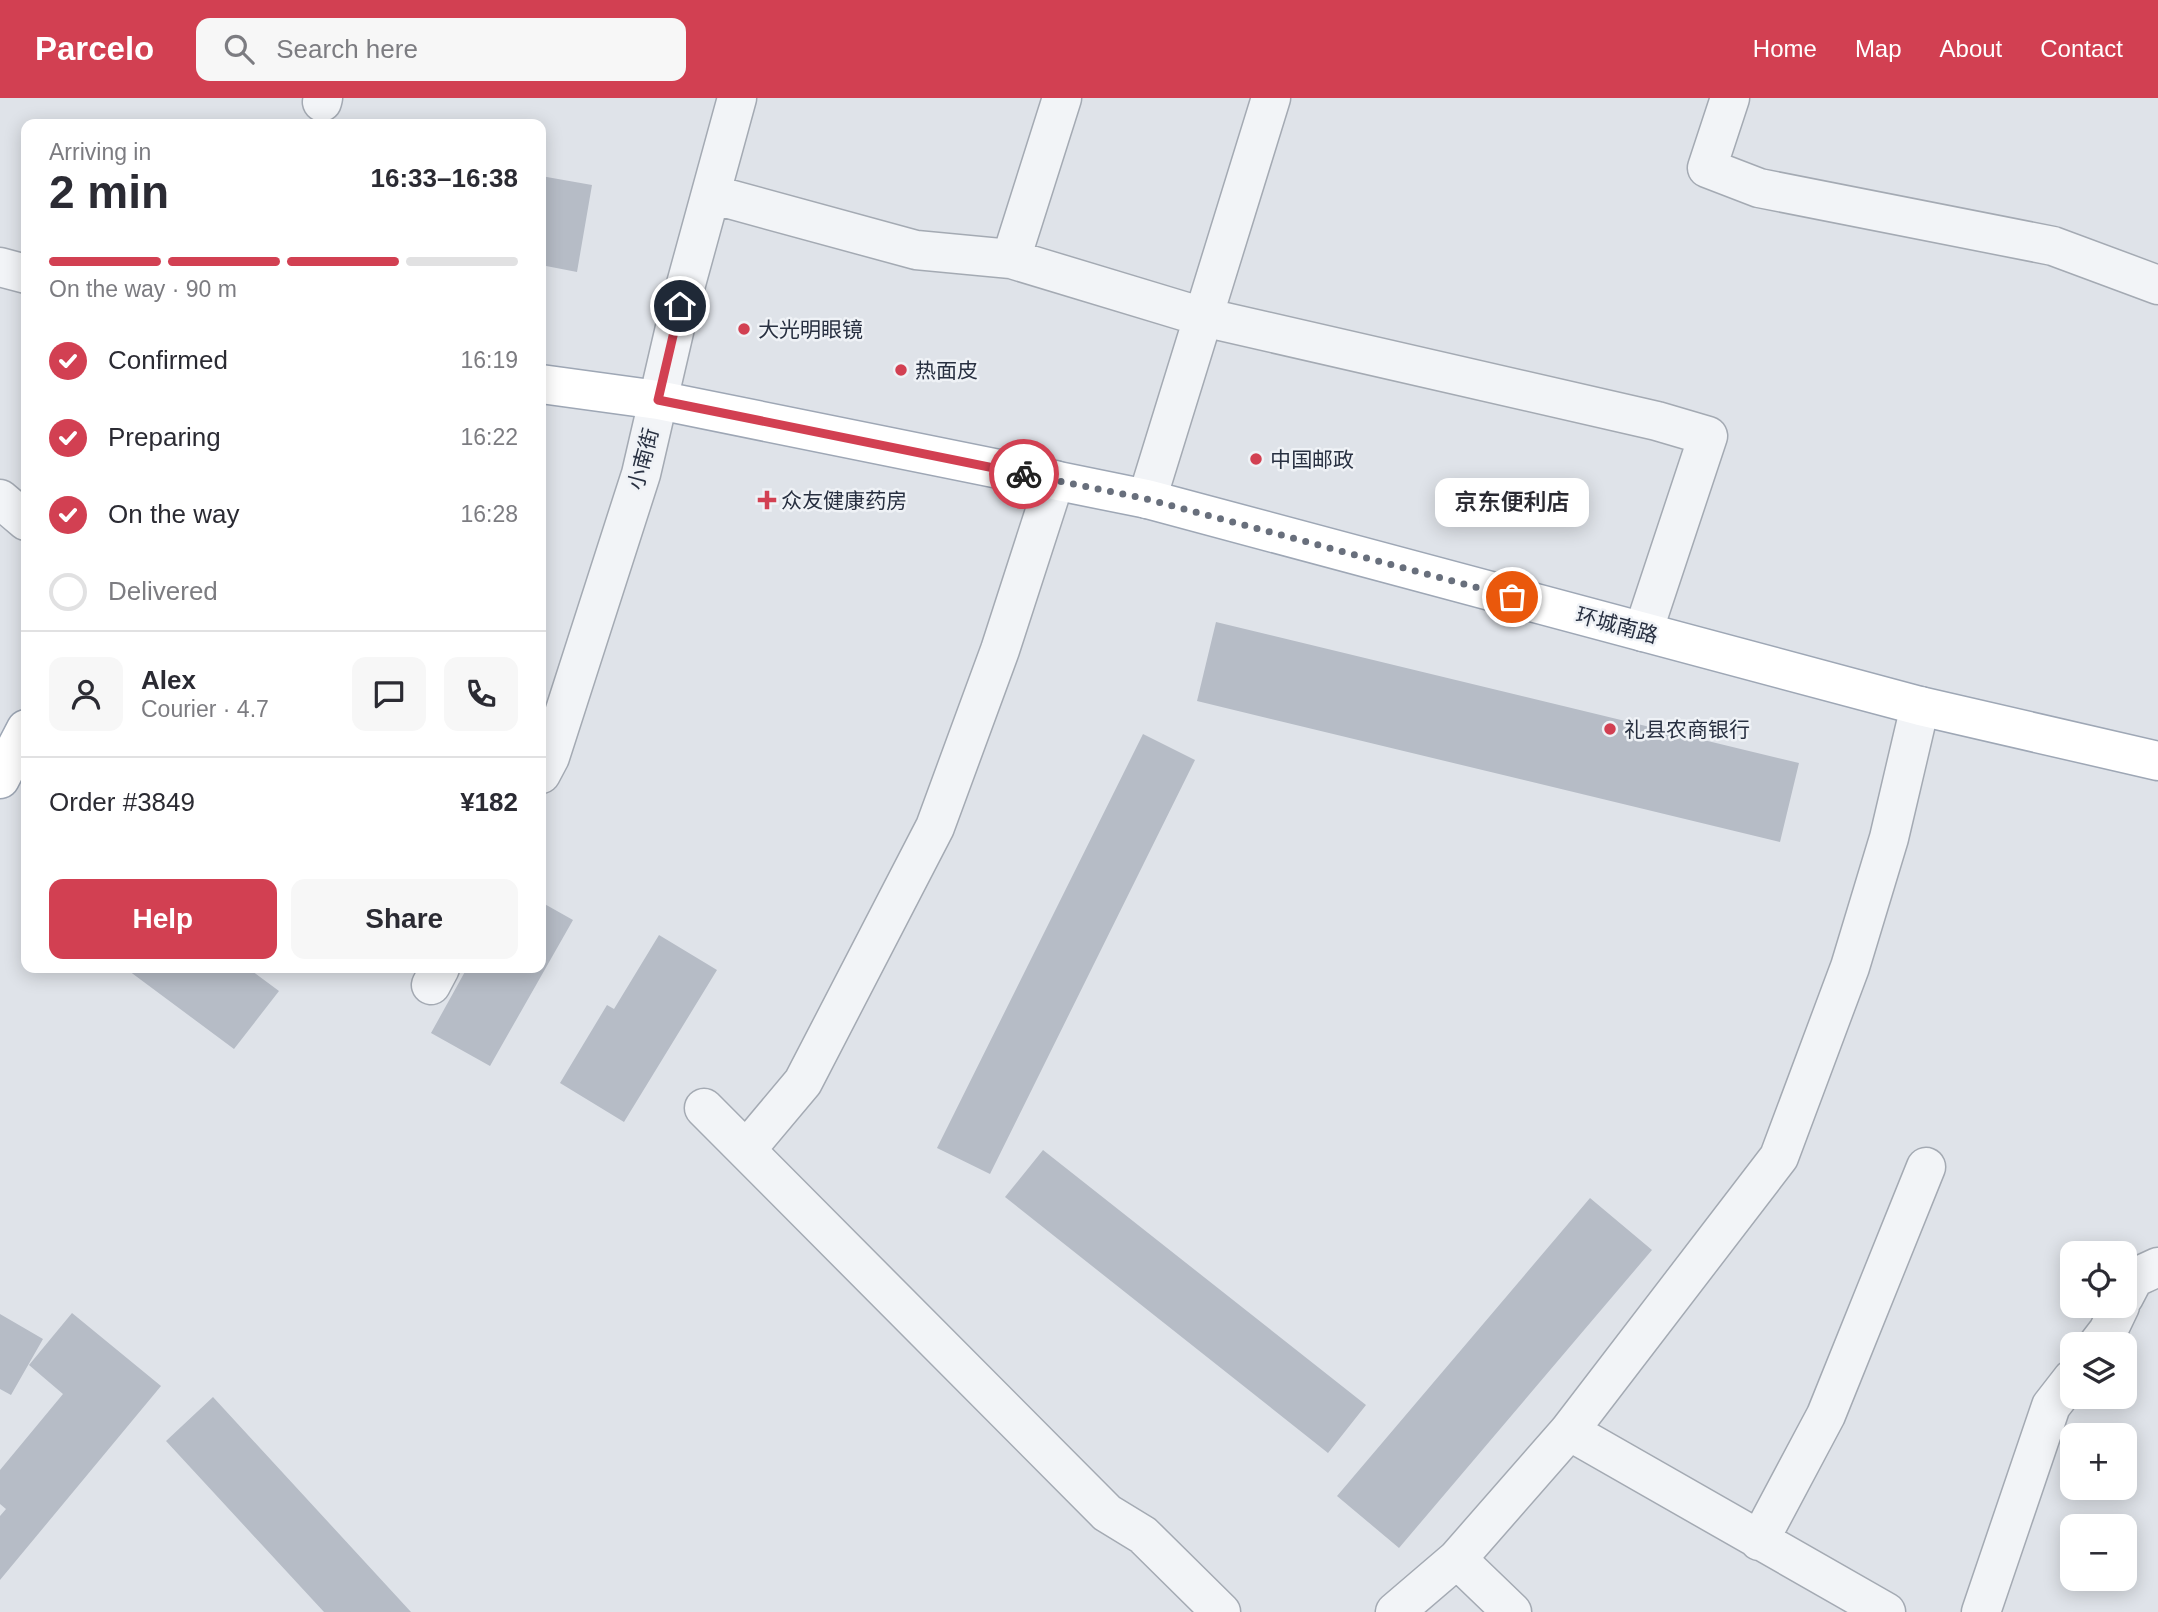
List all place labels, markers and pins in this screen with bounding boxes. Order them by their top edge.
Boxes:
pin [650,276,710,336]
place label: 大光明眼镜 [758,318,863,341]
marker: 大光明眼镜 [736,321,752,337]
place label: 热面皮 [915,359,978,382]
marker: 热面皮 [893,362,909,378]
place label: 中国邮政 [1270,448,1354,471]
marker: 中国邮政 [1248,451,1264,467]
callout: 京东便利店 [1435,478,1589,527]
place label: 众友健康药房 [781,489,907,512]
marker: 众友健康药房 [759,492,775,508]
pin [1482,567,1542,627]
place label: 礼县农商银行 [1624,718,1750,741]
marker: 礼县农商银行 [1602,721,1618,737]

